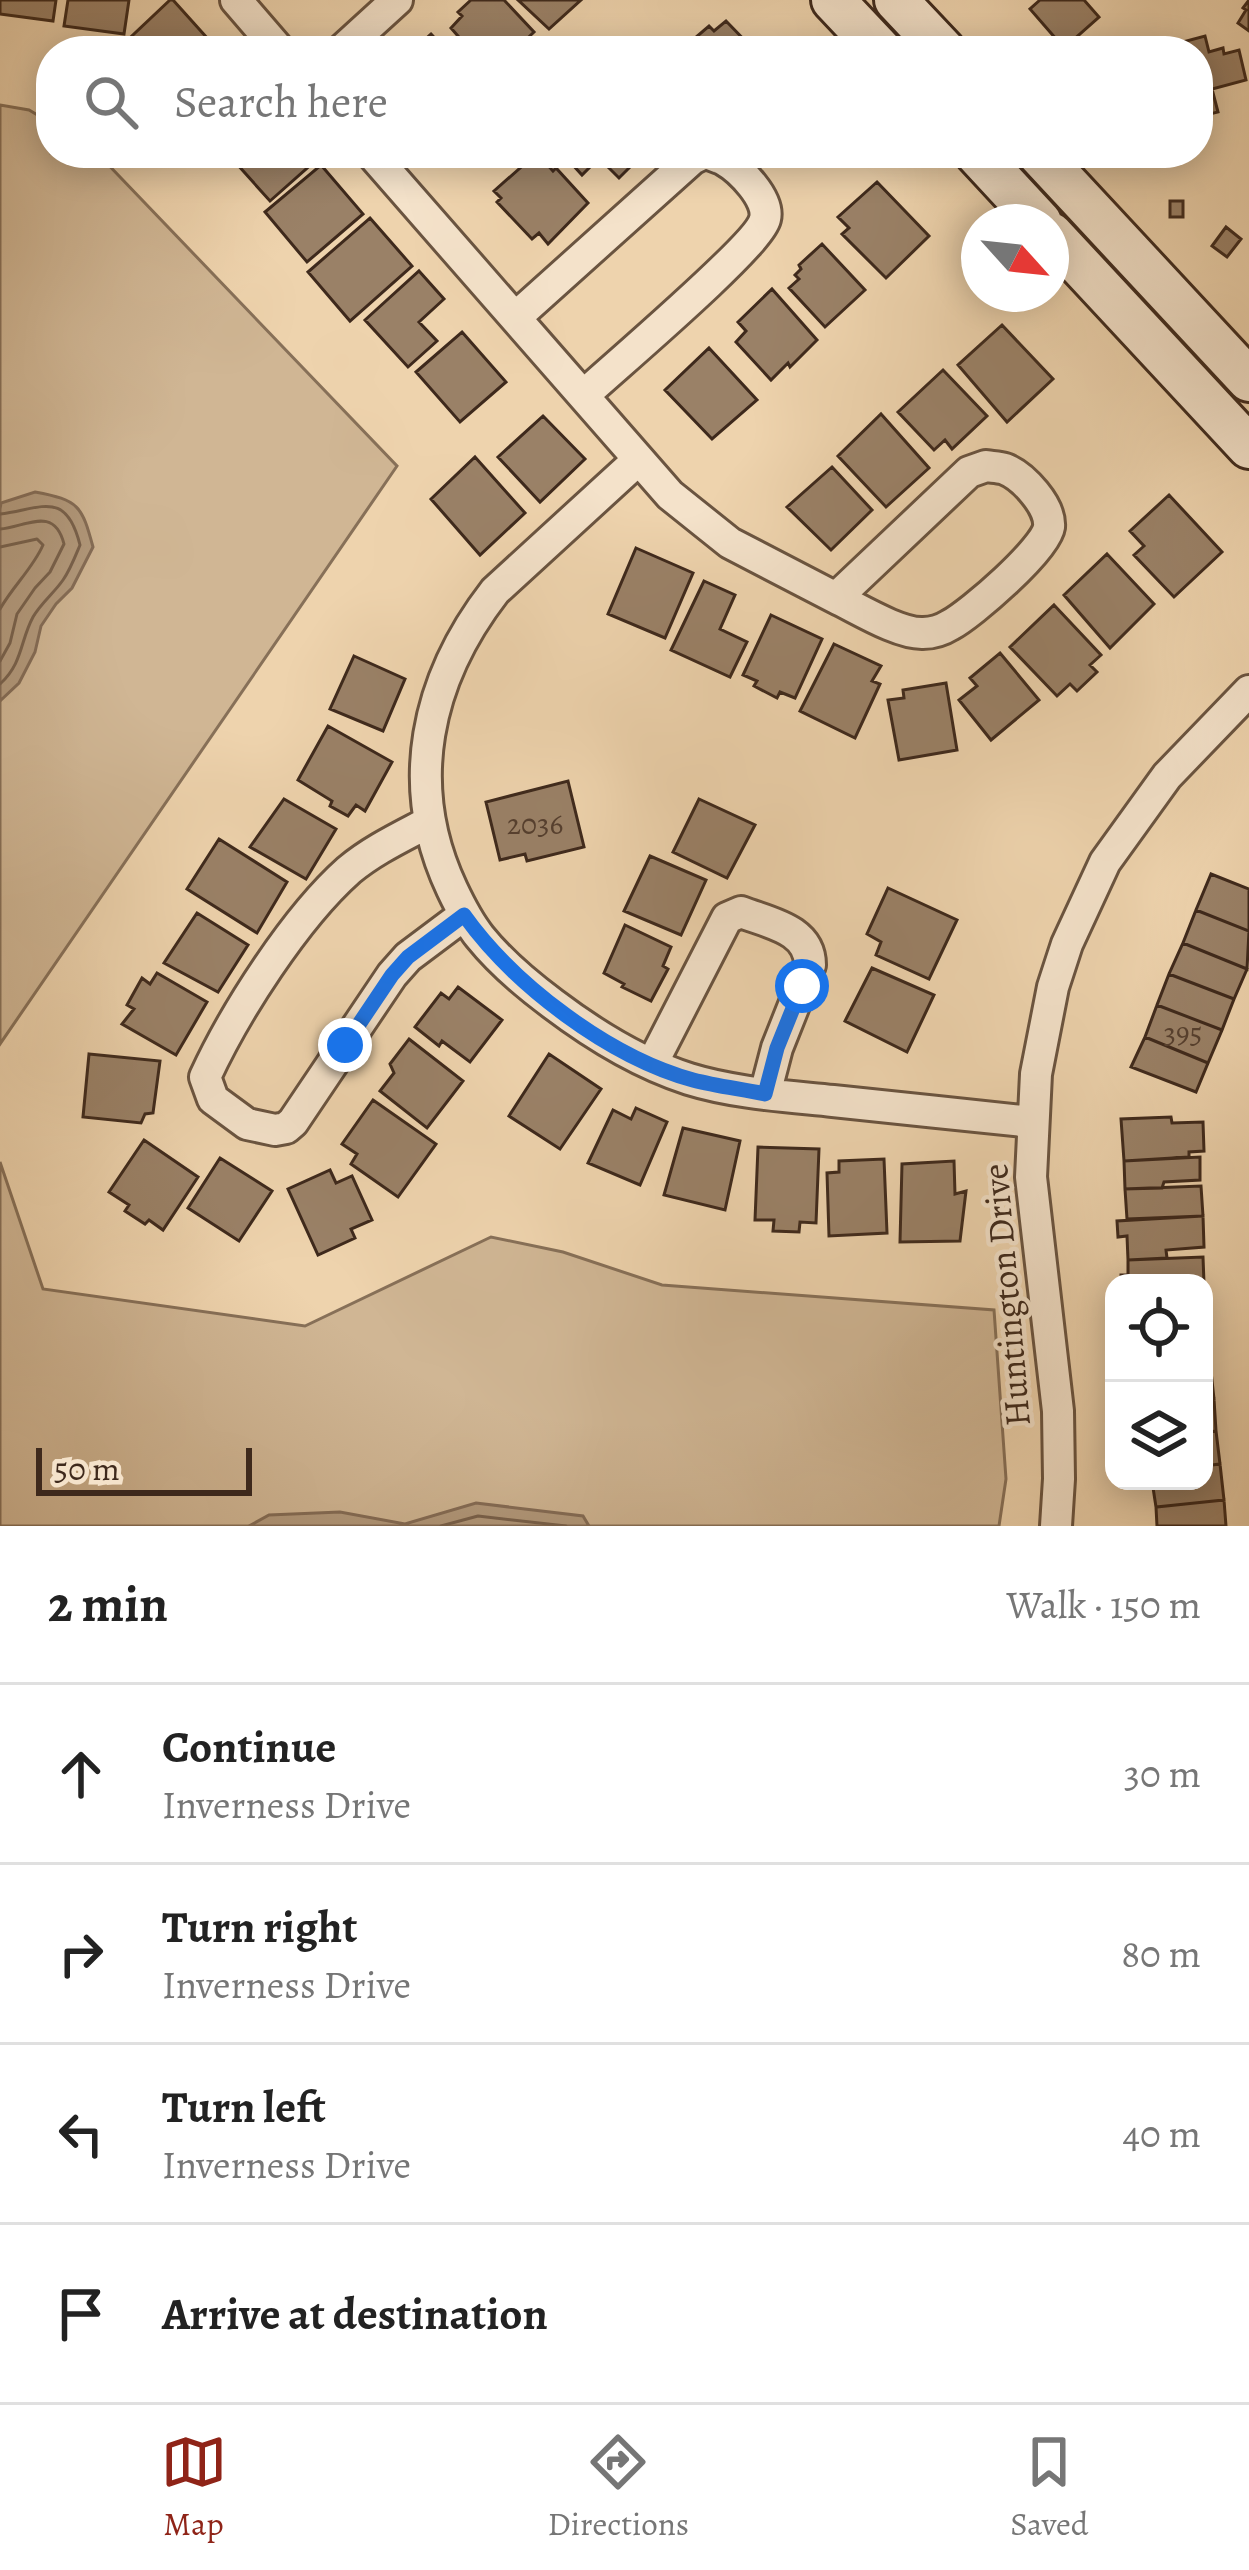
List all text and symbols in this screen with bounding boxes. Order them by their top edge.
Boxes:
search box [36,36,1213,168]
icon: search [78,69,144,135]
text: Search here [174,71,388,133]
north arrow [961,204,1069,312]
house number: 2036 [507,804,563,844]
route start [775,959,829,1013]
house number: 395 [1163,1013,1203,1053]
route end [318,1018,372,1072]
street label: Huntington Drive [970,1162,1042,1428]
map controls [1105,1274,1213,1490]
button: locate [1105,1274,1213,1382]
button: layers [1105,1382,1213,1490]
scale bar [36,1442,252,1495]
text: 50 m [54,1446,120,1491]
text: 2 min [48,1569,168,1639]
text: Walk · 150 m [1006,1578,1201,1631]
text: Continue [162,1716,336,1778]
icon: ahead [48,1741,114,1807]
text: 30 m [1124,1747,1201,1800]
text: Inverness Drive [162,1778,411,1831]
text: Turn right [162,1896,357,1958]
icon: right [48,1921,114,1987]
text: 80 m [1121,1927,1201,1980]
text: Inverness Drive [162,1958,411,2011]
text: Turn left [162,2076,326,2138]
icon: left [48,2101,114,2167]
text: 40 m [1122,2107,1201,2160]
text: Inverness Drive [162,2138,411,2191]
icon: arrive [48,2281,114,2347]
text: Arrive at destination [162,2283,548,2345]
tab: Map [161,2429,227,2546]
tab: Directions [548,2429,689,2546]
tab: Saved [1010,2429,1088,2546]

